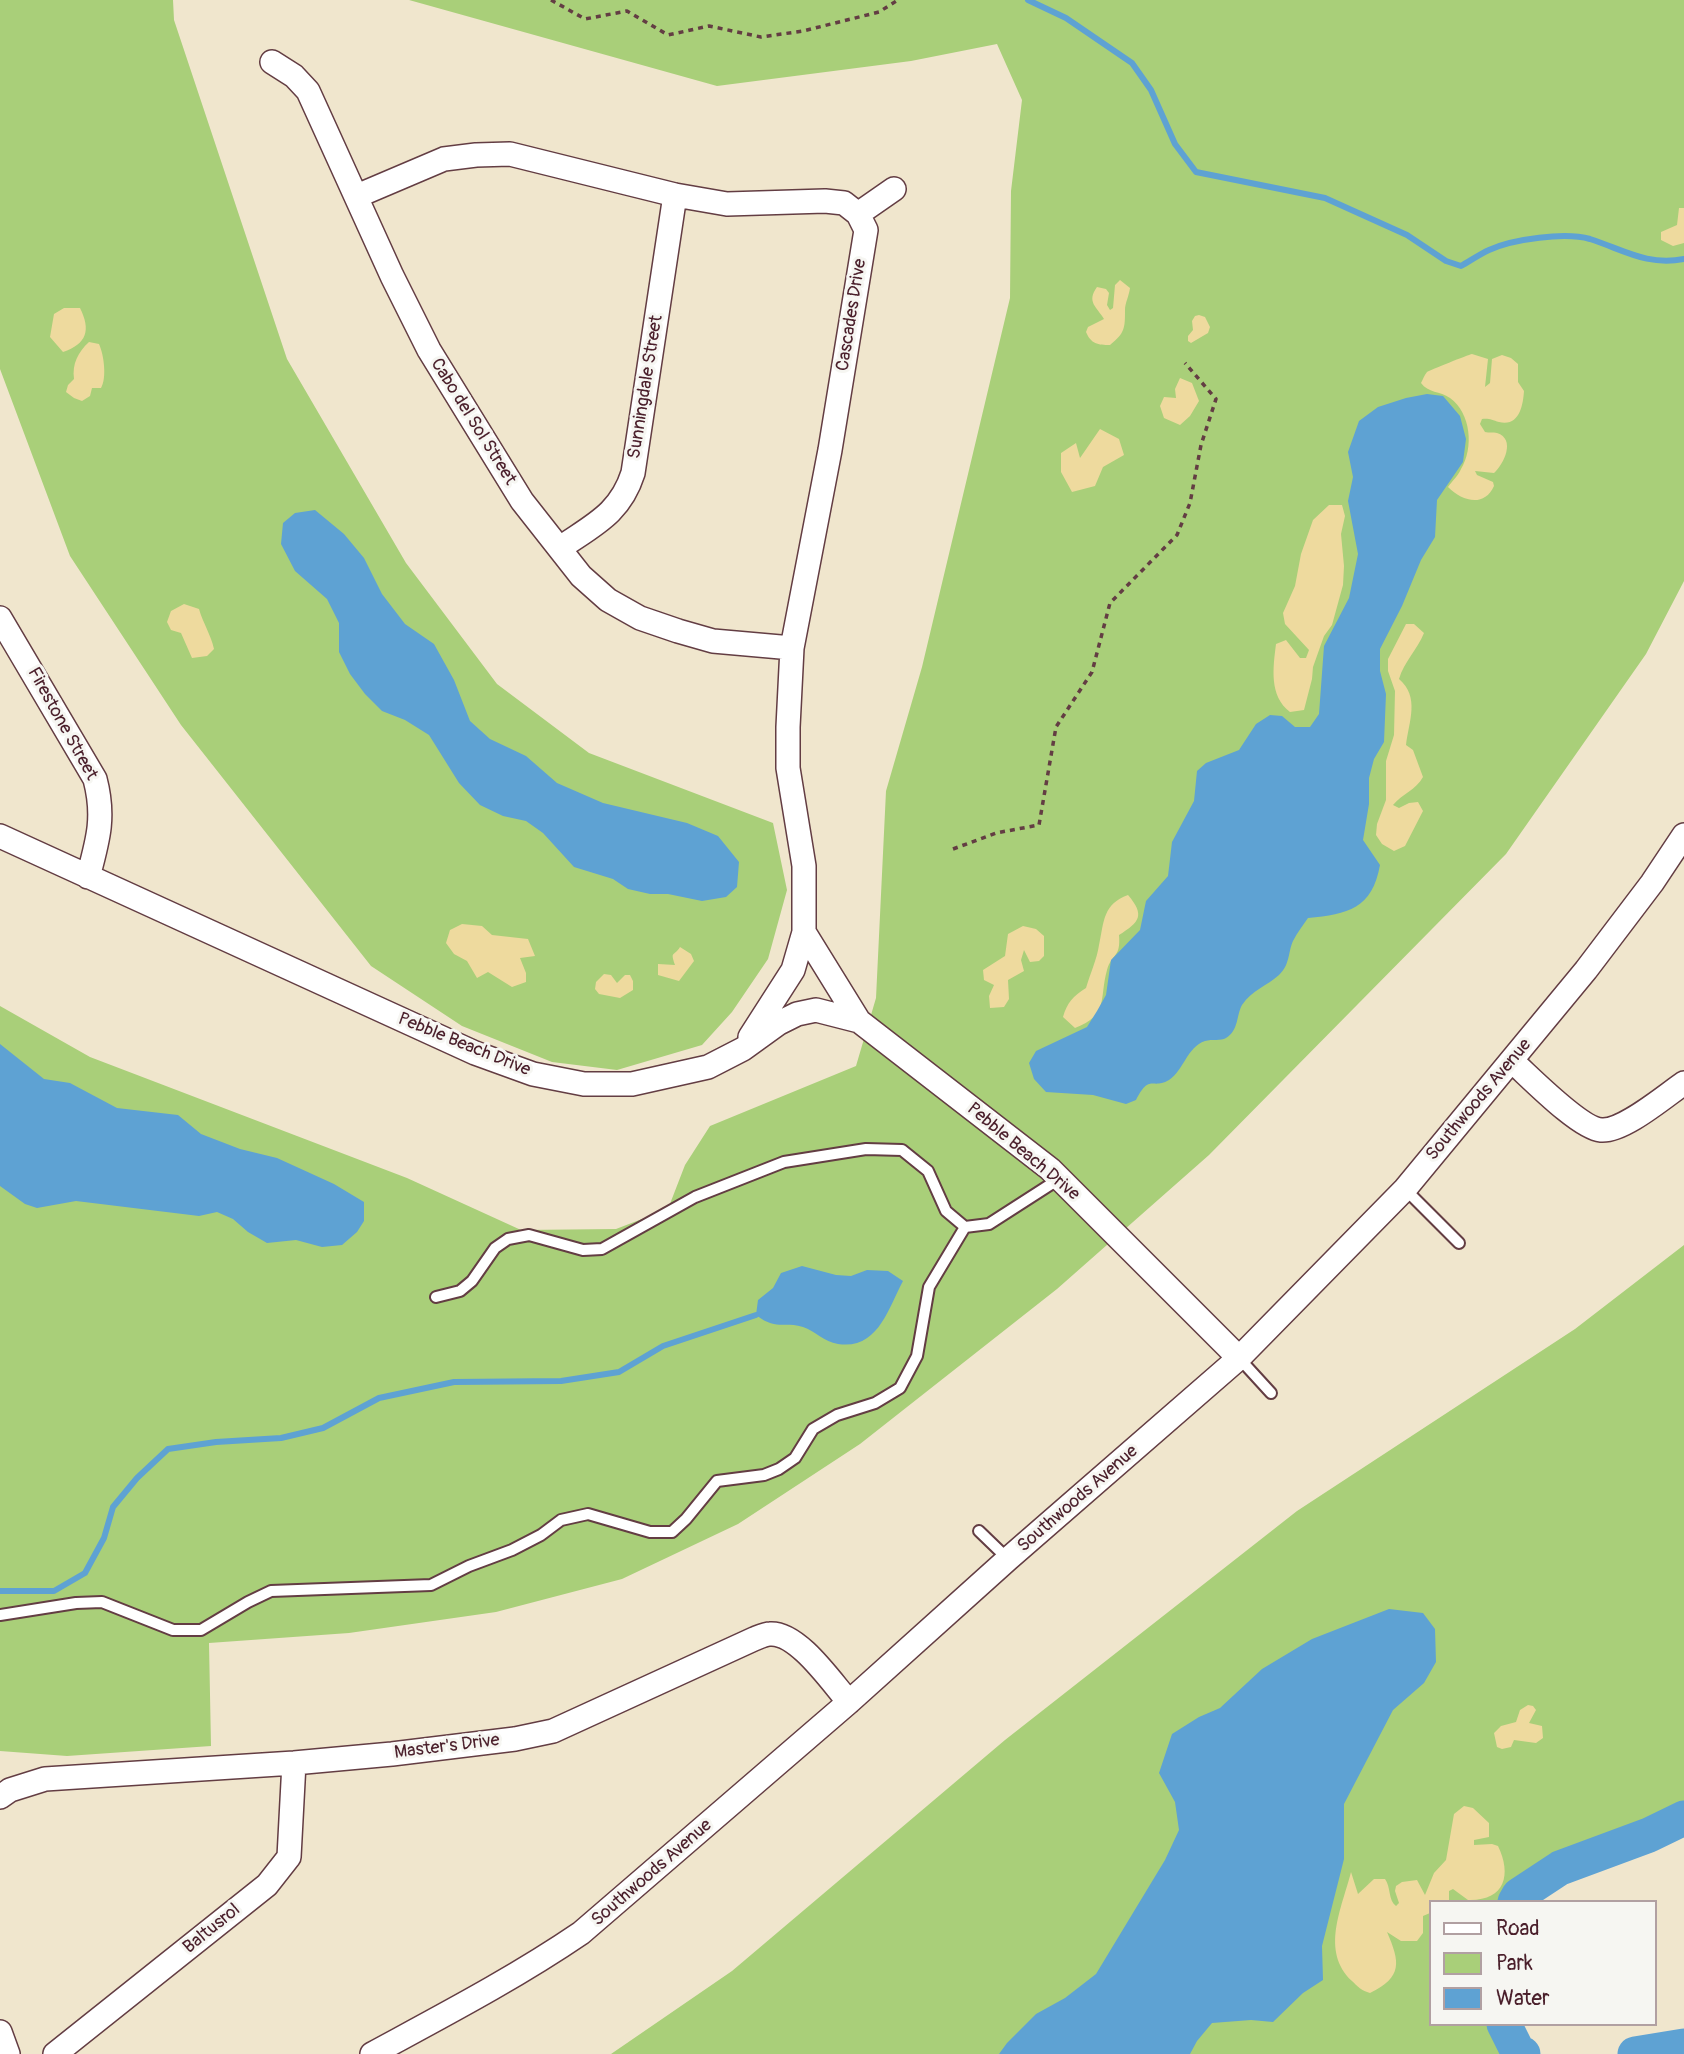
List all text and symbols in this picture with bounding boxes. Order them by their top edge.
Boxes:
street label: Cascades Drive [832,257,872,373]
street label: Sunningdale Street [624,314,668,460]
street label: Cabo del Sol Street [425,355,521,489]
street label: Firestone Street [22,664,102,784]
street label: Pebble Beach Drive [395,1009,533,1081]
street label: Southwoods Avenue [1422,1035,1536,1165]
street label: Pebble Beach Drive [962,1098,1084,1206]
street label: Southwoods Avenue [1013,1441,1143,1557]
street label: Master's Drive [393,1730,501,1764]
street label: Southwoods Avenue [587,1815,717,1931]
street label: Baltusrol [179,1899,245,1959]
legend [1428,1900,1656,2026]
text: Road [1496,1915,1540,1942]
text: Park [1496,1950,1533,1977]
text: Water [1496,1985,1549,2012]

